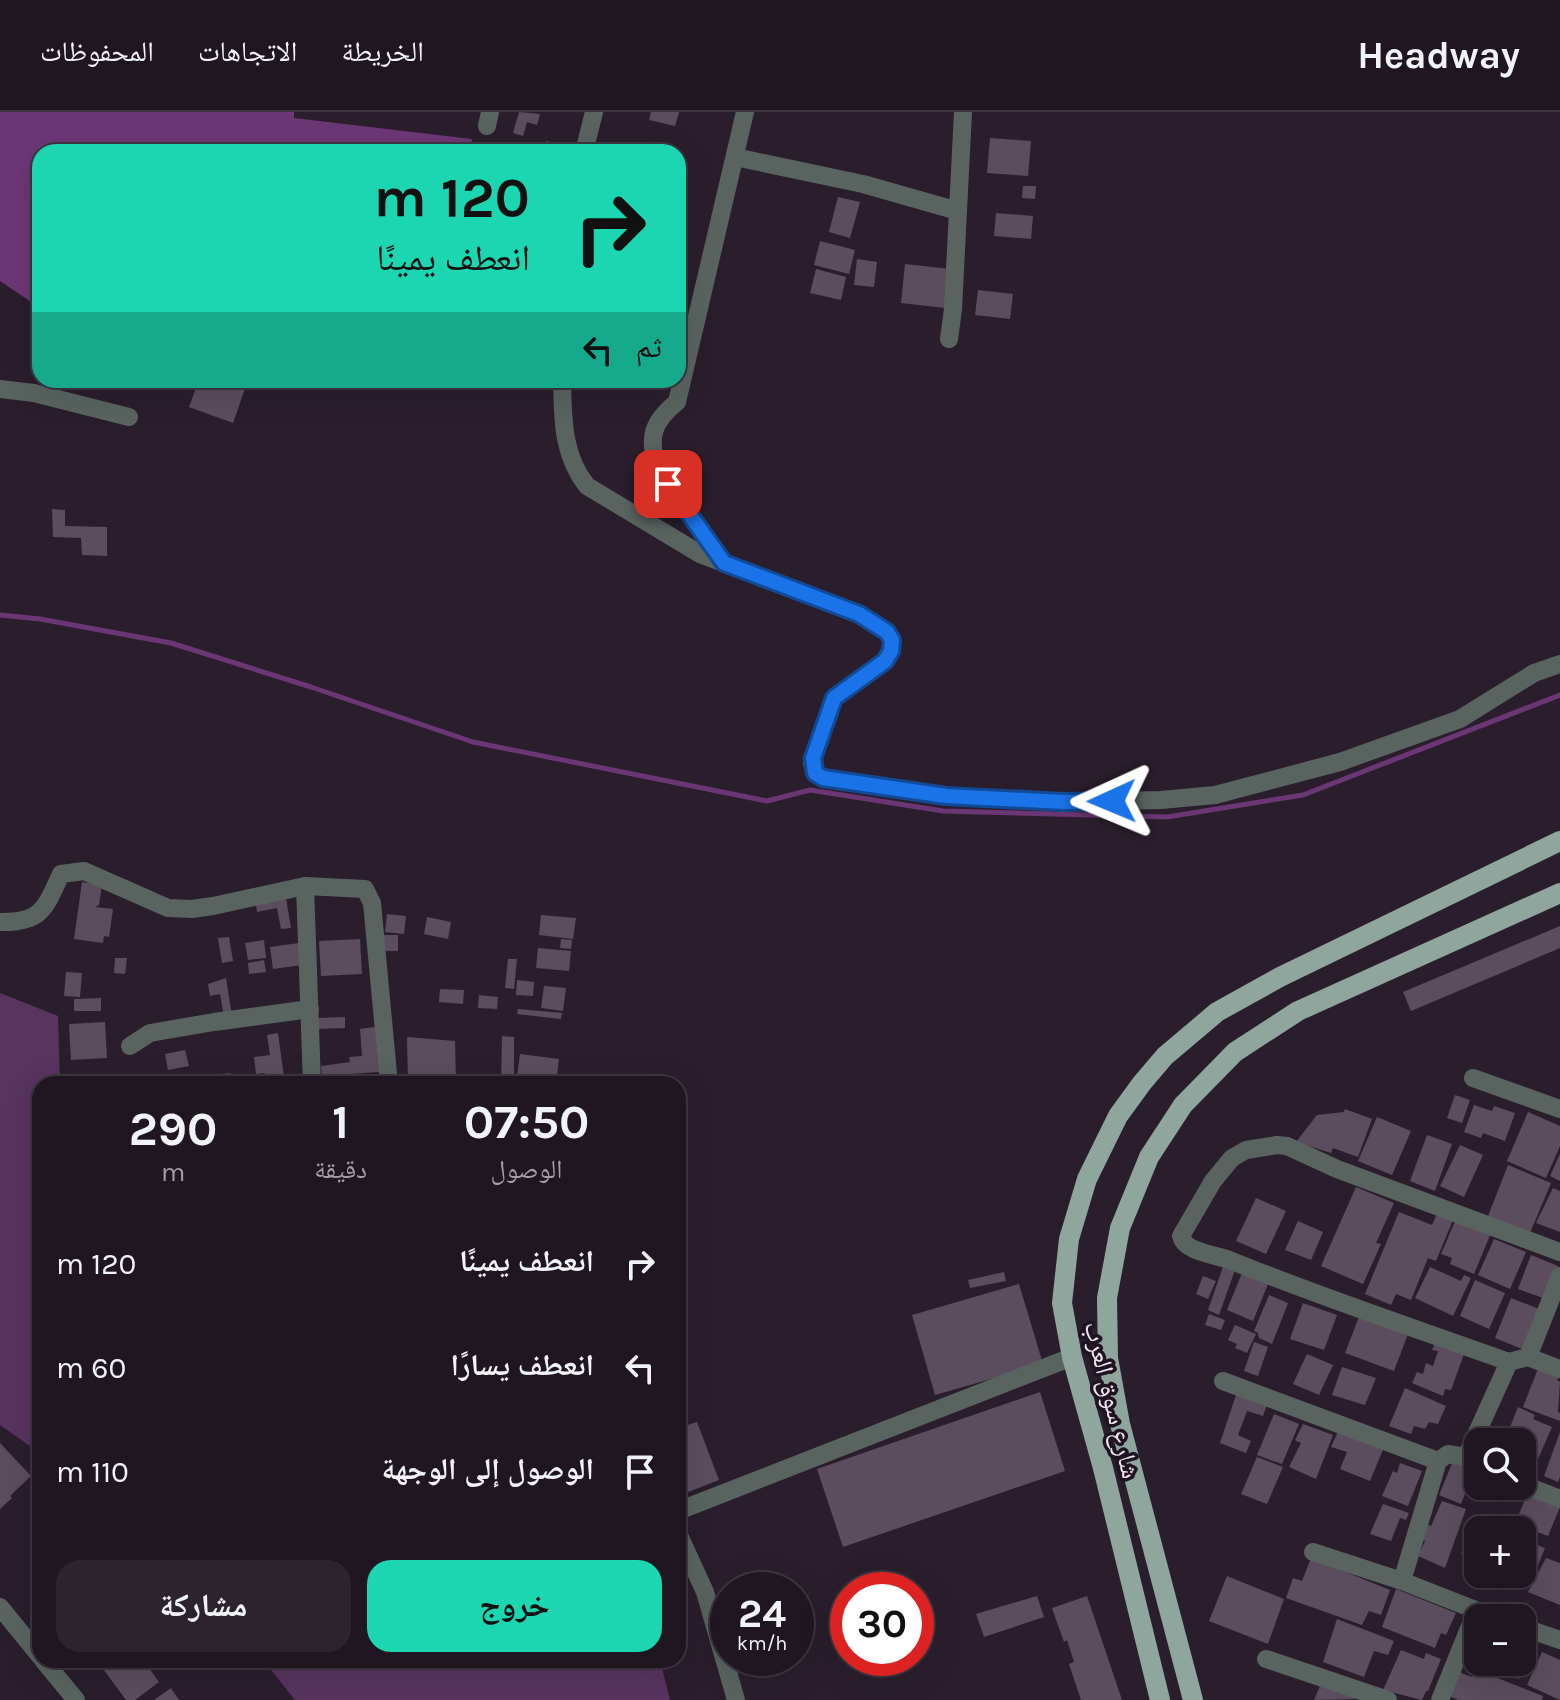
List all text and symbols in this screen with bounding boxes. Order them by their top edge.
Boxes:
text: Headway [1357,33,1520,78]
text: المحفوظات [40,35,154,68]
text: الاتجاهات [198,35,297,68]
text: الخريطة [341,35,424,68]
text: 120 m [373,165,530,230]
icon: right [558,176,662,280]
text: انعطف يمينًا [376,237,530,279]
icon: left [576,328,620,372]
text: ثم [636,329,662,365]
pin [634,450,702,518]
icon: arrive [646,462,690,506]
position arrow [1070,759,1154,843]
text: 1 [332,1094,349,1150]
text: 07:50 [464,1094,589,1150]
text: 290 [129,1101,217,1157]
text: دقيقة [314,1154,367,1185]
text: الوصول [491,1154,563,1185]
text: m [161,1157,185,1188]
icon: right [618,1242,662,1286]
text: انعطف يمينًا [459,1243,594,1279]
text: 120 m [56,1246,136,1282]
street label: شارع سوق العرب [1077,1318,1147,1482]
icon: left [618,1346,662,1390]
text: انعطف يسارًا [450,1347,594,1383]
text: 60 m [56,1350,126,1386]
map controls [1464,1428,1536,1676]
button: search [1464,1428,1536,1500]
icon: arrive [618,1450,662,1494]
text: الوصول إلى الوجهة [382,1451,594,1487]
text: 110 m [56,1454,129,1490]
button: + [1464,1516,1536,1588]
button: مشاركة [56,1560,351,1652]
button: خروج [367,1560,662,1652]
speed limit sign: 30 [830,1572,934,1676]
text: 24 [738,1590,786,1637]
button: − [1464,1604,1536,1676]
text: km/h [737,1632,787,1655]

